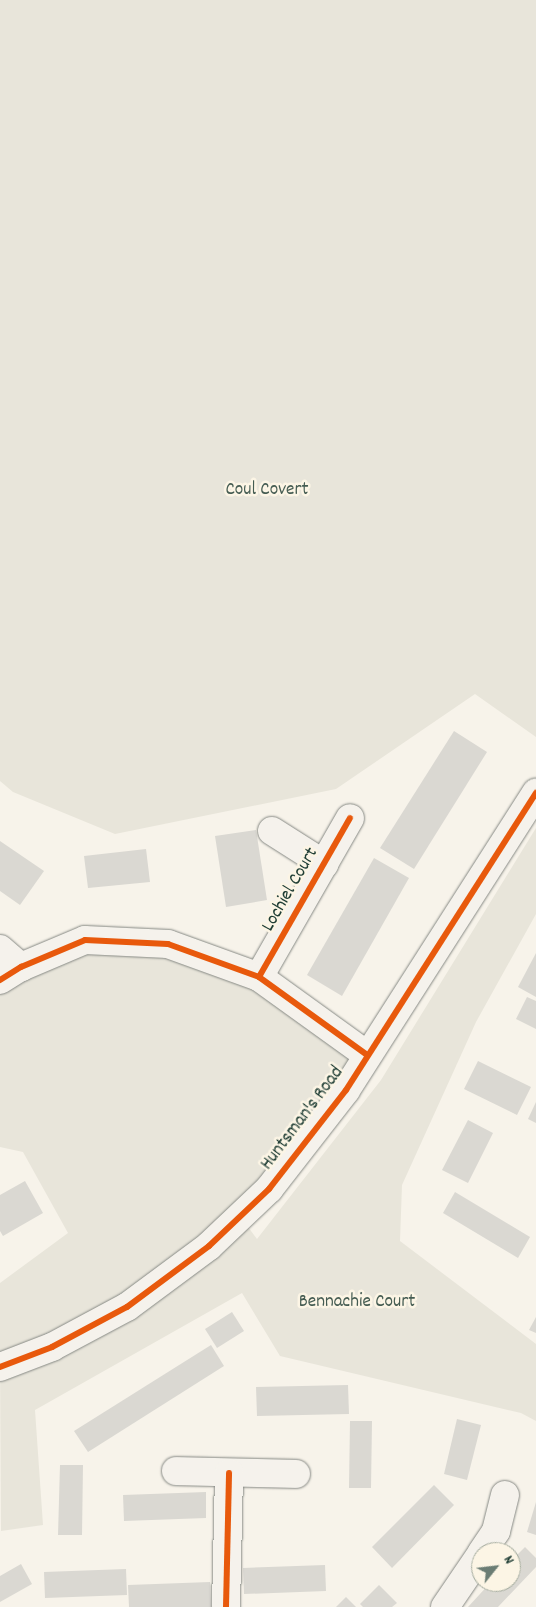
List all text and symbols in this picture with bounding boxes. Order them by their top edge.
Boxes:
park label: Coul Covert [225,480,309,502]
street label: Lochiel Court [258,844,324,936]
street label: Huntsman's Road [257,1063,349,1175]
park label: Bennachie Court [299,1292,415,1314]
north arrow [471,1542,521,1592]
text: N [498,1552,519,1568]

